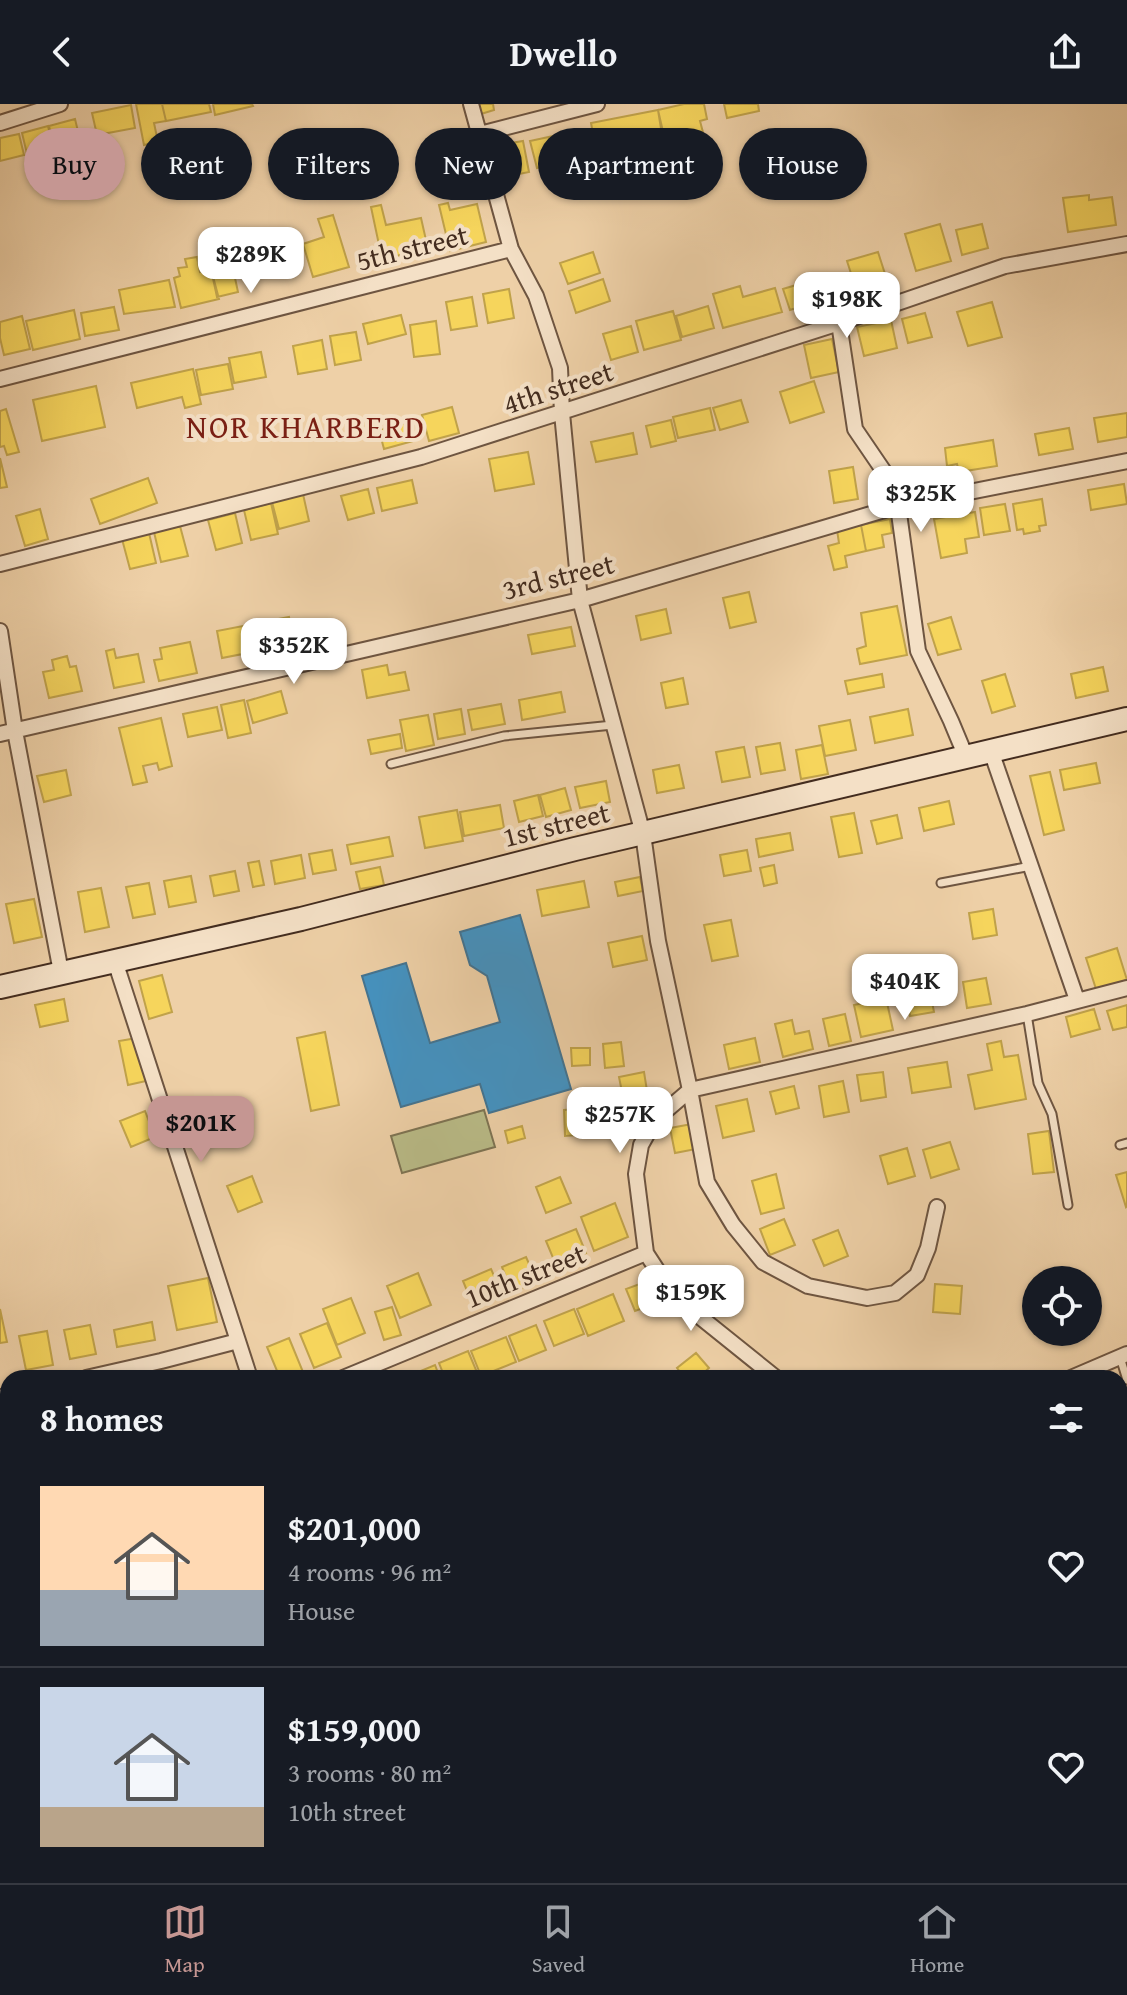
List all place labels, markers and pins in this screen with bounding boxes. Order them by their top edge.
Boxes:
pin: $289K [195,227,307,295]
pin: $198K [791,272,903,340]
pin: $325K [865,466,977,534]
pin: $352K [238,618,350,686]
pin: $404K [849,954,961,1022]
pin: $257K [564,1087,676,1155]
pin: $201K [145,1096,257,1164]
pin: $159K [635,1265,747,1333]

